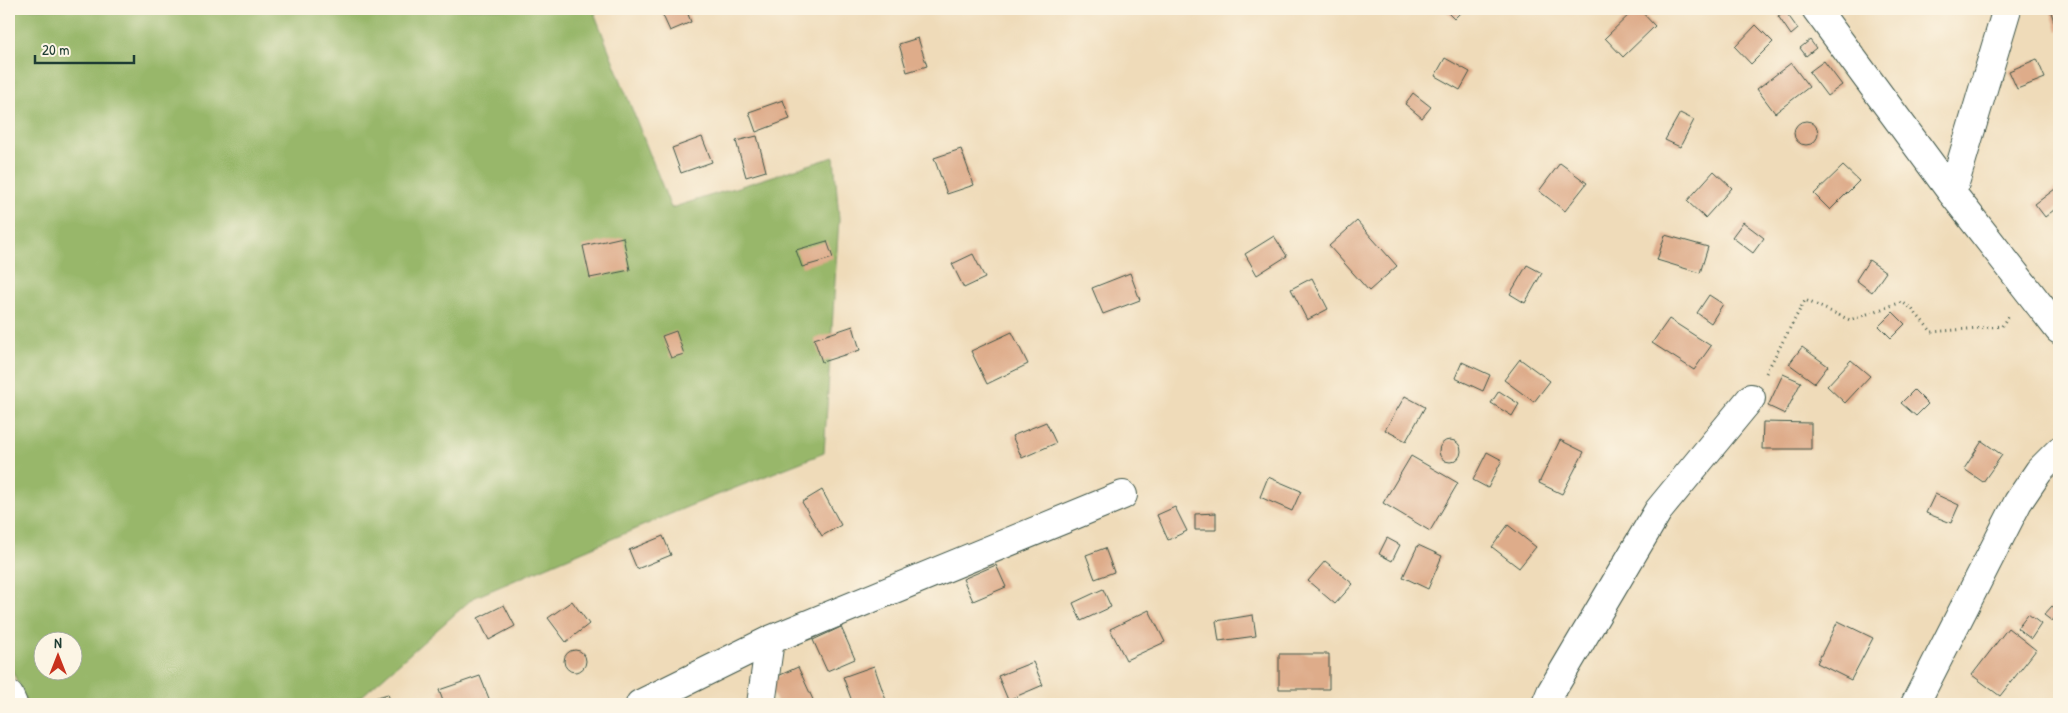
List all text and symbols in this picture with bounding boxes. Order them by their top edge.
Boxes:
scale bar [35,32,134,64]
text: 20 m [42,39,69,60]
north arrow [32,630,82,680]
text: N [54,633,62,652]

